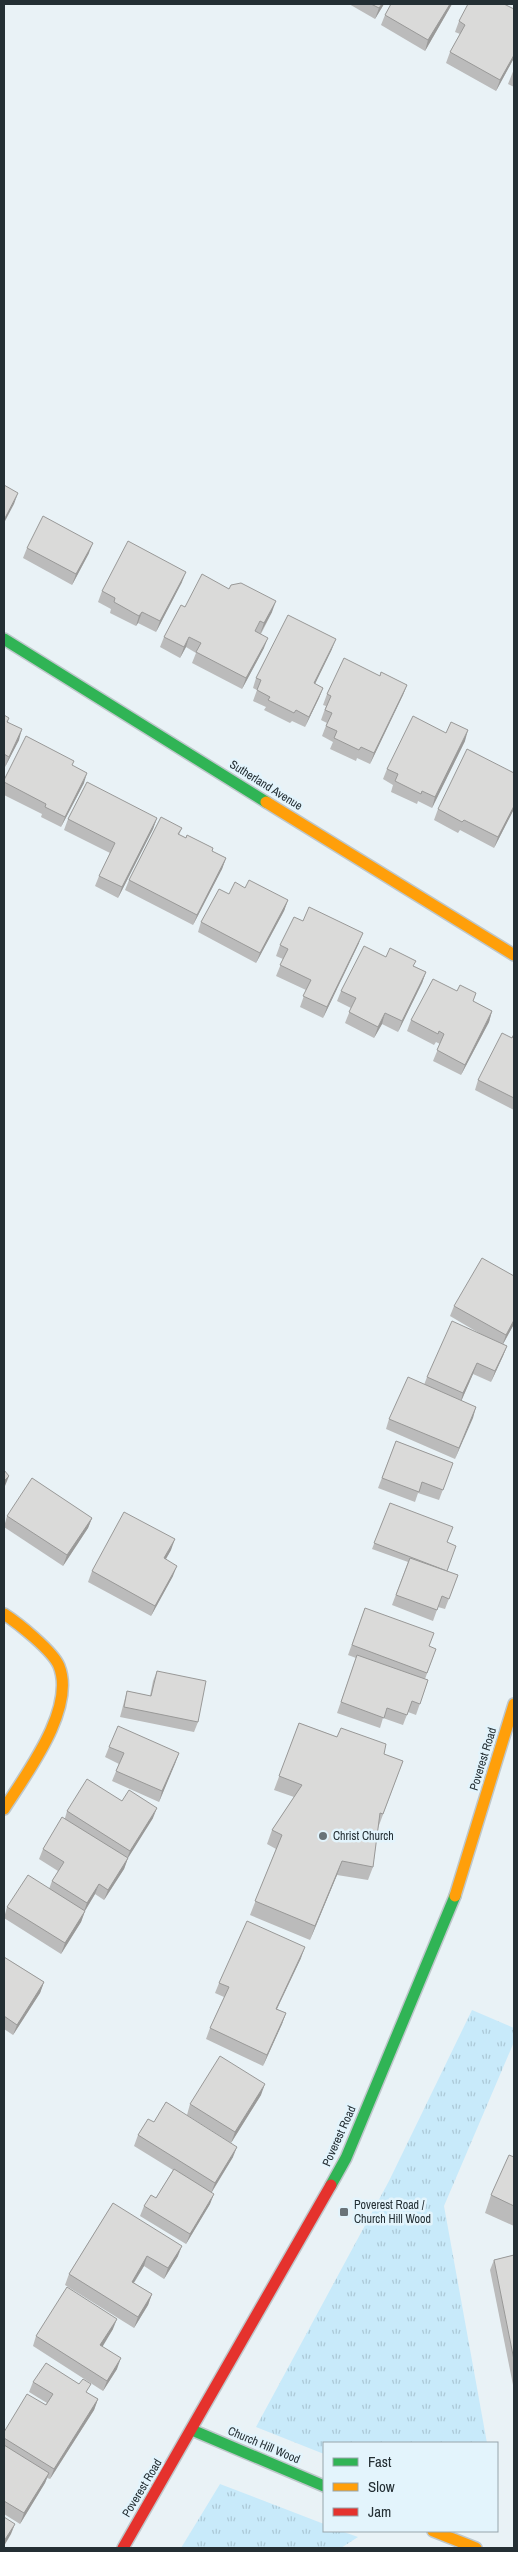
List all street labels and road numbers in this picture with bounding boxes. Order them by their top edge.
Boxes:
street label: Sutherland Avenue [227,756,305,814]
street label: Poverest Road [466,1726,500,1792]
street label: Poverest Road [318,2103,360,2169]
street label: Church Hill Wood [225,2423,303,2467]
street label: Poverest Road [118,2456,166,2520]

